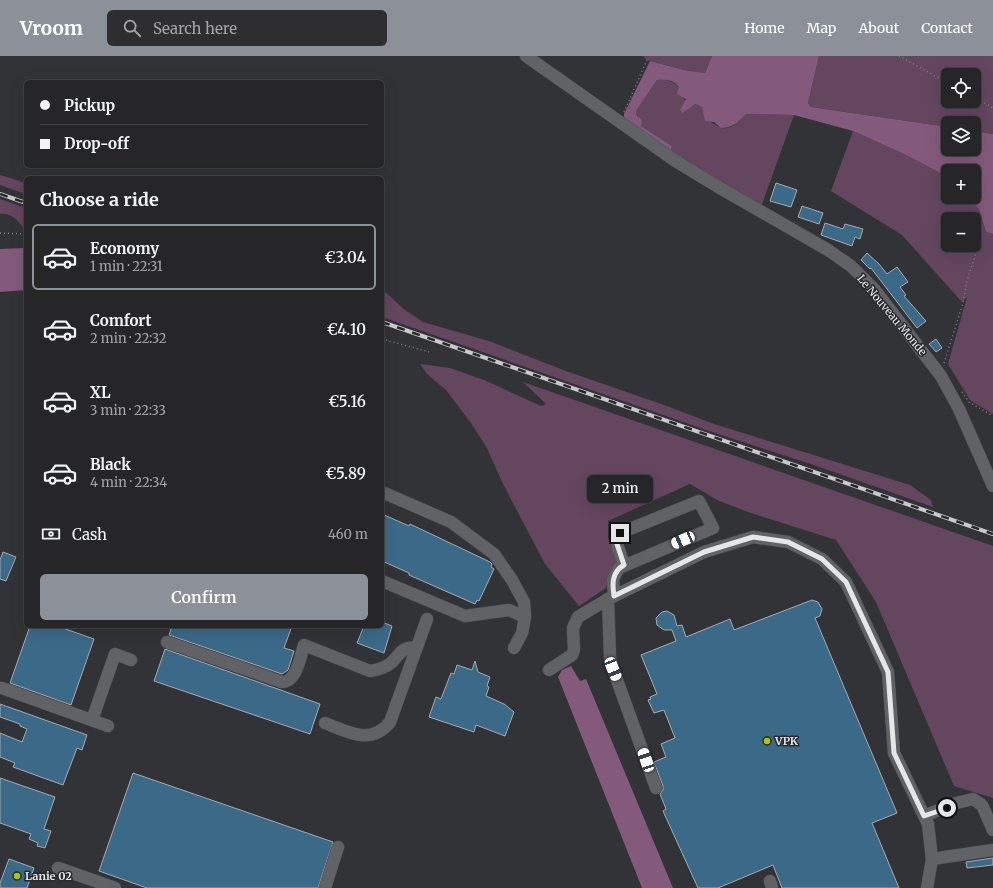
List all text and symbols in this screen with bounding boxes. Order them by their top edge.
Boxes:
search box [107,10,387,46]
text: Vroom [20,16,83,40]
icon: search [121,17,143,39]
text: Search here [153,19,237,38]
text: Home [744,19,785,37]
text: Map [807,19,836,37]
text: About [858,19,899,37]
text: Contact [921,19,973,37]
map controls [941,68,981,252]
button: locate [941,68,981,108]
text: Pickup [64,96,115,115]
button: layers [941,116,981,156]
text: Drop-off [64,134,129,153]
button: + [941,164,981,204]
text: Choose a ride [40,188,159,211]
button: − [941,212,981,252]
icon: car [42,239,78,275]
text: Economy [90,239,159,258]
text: €3.04 [325,248,366,267]
text: 1 min · 22:31 [90,258,163,275]
street label: Le Nouveau Monde [854,272,930,358]
icon: car [42,311,78,347]
text: Comfort [90,311,151,330]
text: €4.10 [327,320,366,339]
text: 2 min · 22:32 [90,330,167,347]
icon: car [42,383,78,419]
text: XL [90,383,111,402]
text: €5.16 [328,392,366,411]
text: 3 min · 22:33 [90,402,166,419]
icon: car [42,455,78,491]
text: Black [90,455,131,474]
text: €5.89 [325,464,366,483]
text: 4 min · 22:34 [90,474,167,491]
callout: 2 min [587,475,653,503]
text: 2 min [602,480,638,497]
icon: cash [40,523,62,545]
route end [611,524,629,542]
text: Cash [72,525,107,544]
text: 460 m [328,526,368,543]
car [670,530,696,550]
button: Confirm [40,574,368,620]
car [603,656,623,682]
place label: VPK [774,734,799,748]
marker: VPK [762,736,772,746]
car [636,747,656,773]
route start [938,799,956,817]
place label: Lanie 02 [25,869,72,883]
marker: Lanie 02 [12,871,22,881]

